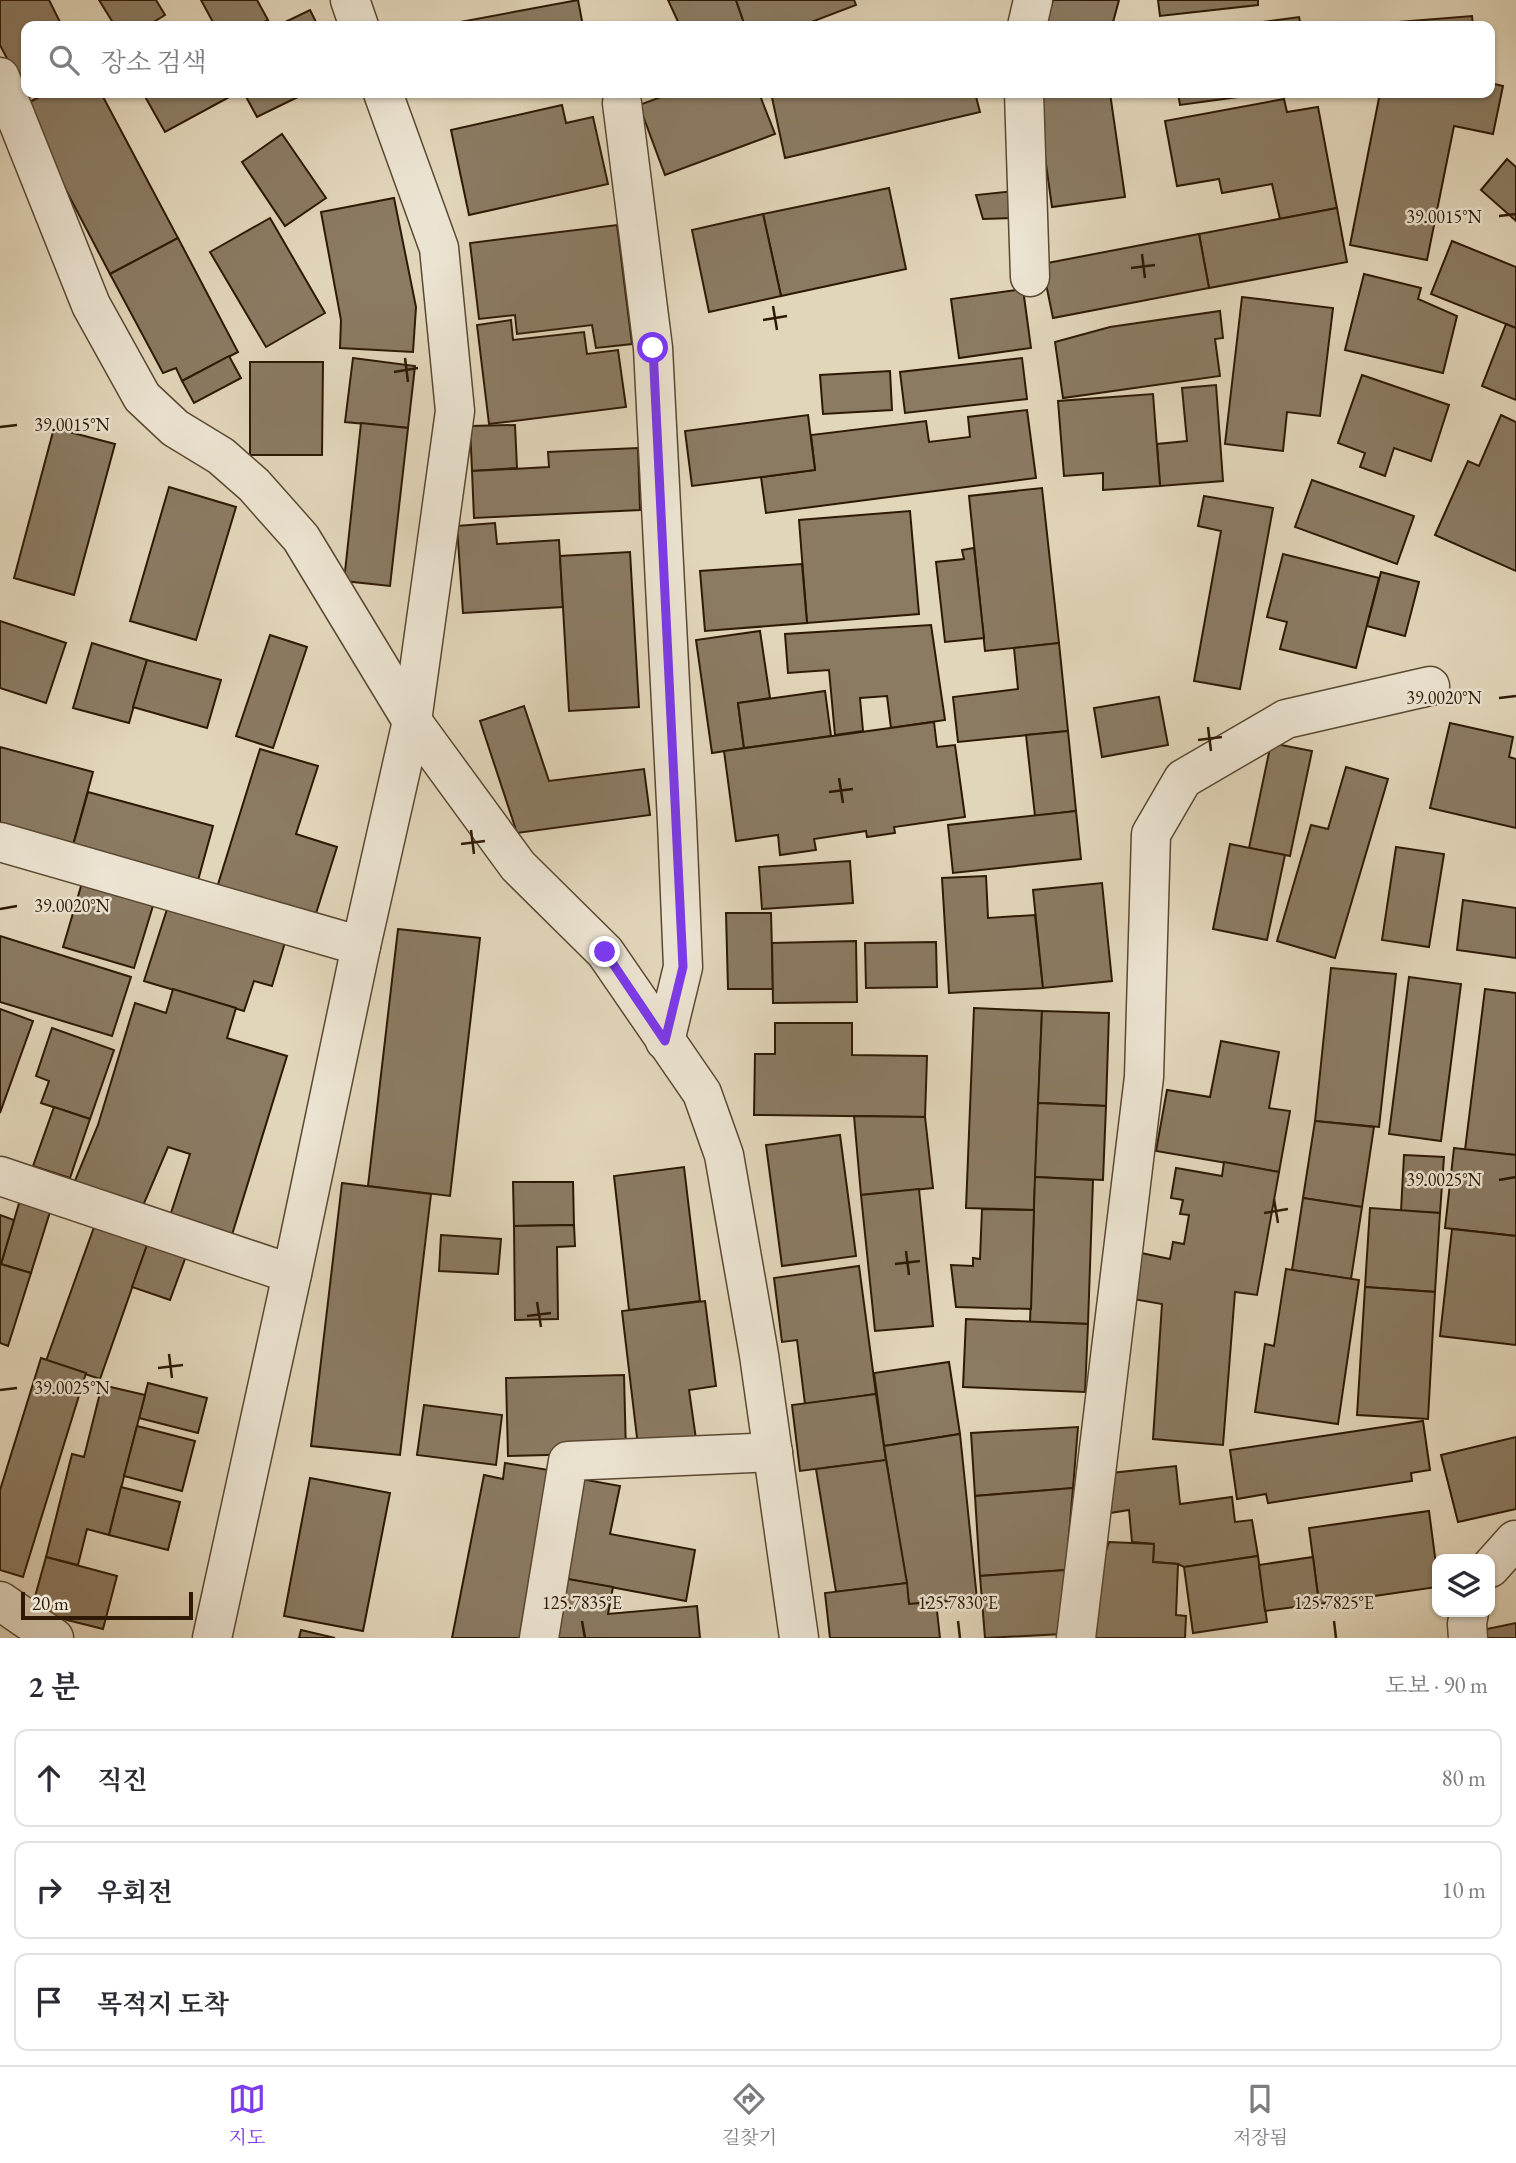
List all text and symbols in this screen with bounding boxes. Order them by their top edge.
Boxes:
search box [21,21,1495,98]
icon: search [45,41,83,79]
text: 장소 검색 [101,45,207,79]
text: 39.0015°N [1406,205,1482,228]
route start [637,332,668,363]
text: 39.0015°N [34,413,110,436]
text: 39.0020°N [1406,686,1482,709]
text: 39.0020°N [34,894,110,917]
route end [589,936,620,967]
text: 39.0025°N [1406,1168,1482,1191]
text: 39.0025°N [34,1376,110,1399]
map controls [1432,1554,1495,1617]
button: layers [1432,1554,1495,1617]
scale bar [21,1589,192,1621]
text: 20 m [32,1591,69,1616]
text: 125.7835°E [542,1591,622,1614]
text: 125.7830°E [918,1591,998,1614]
text: 125.7825°E [1294,1591,1374,1614]
text: 2 분 [28,1667,80,1706]
text: 도보 · 90 m [1385,1670,1488,1700]
icon: ahead [30,1759,68,1797]
text: 직진 [97,1763,147,1797]
text: 80 m [1441,1763,1486,1793]
icon: right [30,1871,68,1909]
text: 우회전 [97,1875,172,1909]
text: 10 m [1441,1875,1486,1905]
icon: arrive [30,1983,68,2021]
text: 목적지 도착 [97,1987,229,2021]
tab: 지도 [228,2080,266,2150]
tab: 길찾기 [722,2080,777,2150]
tab: 저장됨 [1233,2080,1288,2150]

